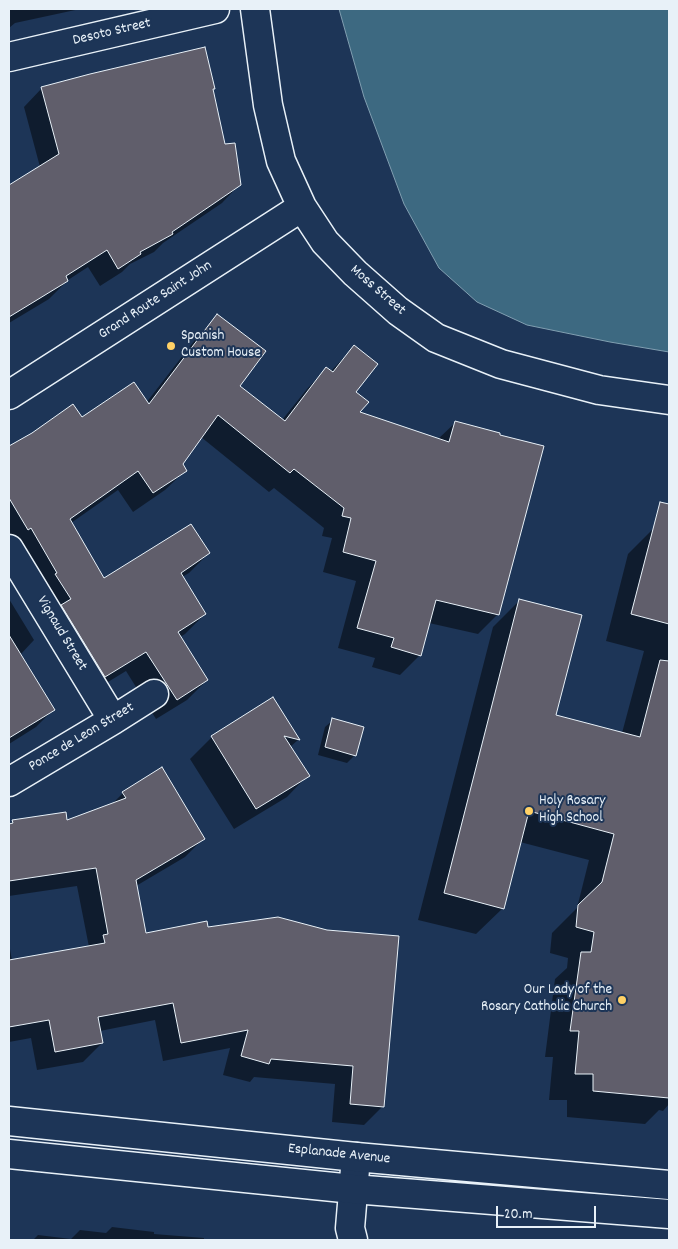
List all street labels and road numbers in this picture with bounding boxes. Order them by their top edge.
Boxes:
street label: Desoto Street [71,15,153,51]
street label: Grand Route Saint John [96,258,216,344]
street label: Moss Street [345,262,409,320]
street label: Vignaud Street [32,593,90,675]
street label: Ponce de Leon Street [26,699,138,777]
street label: Esplanade Avenue [287,1141,391,1169]

